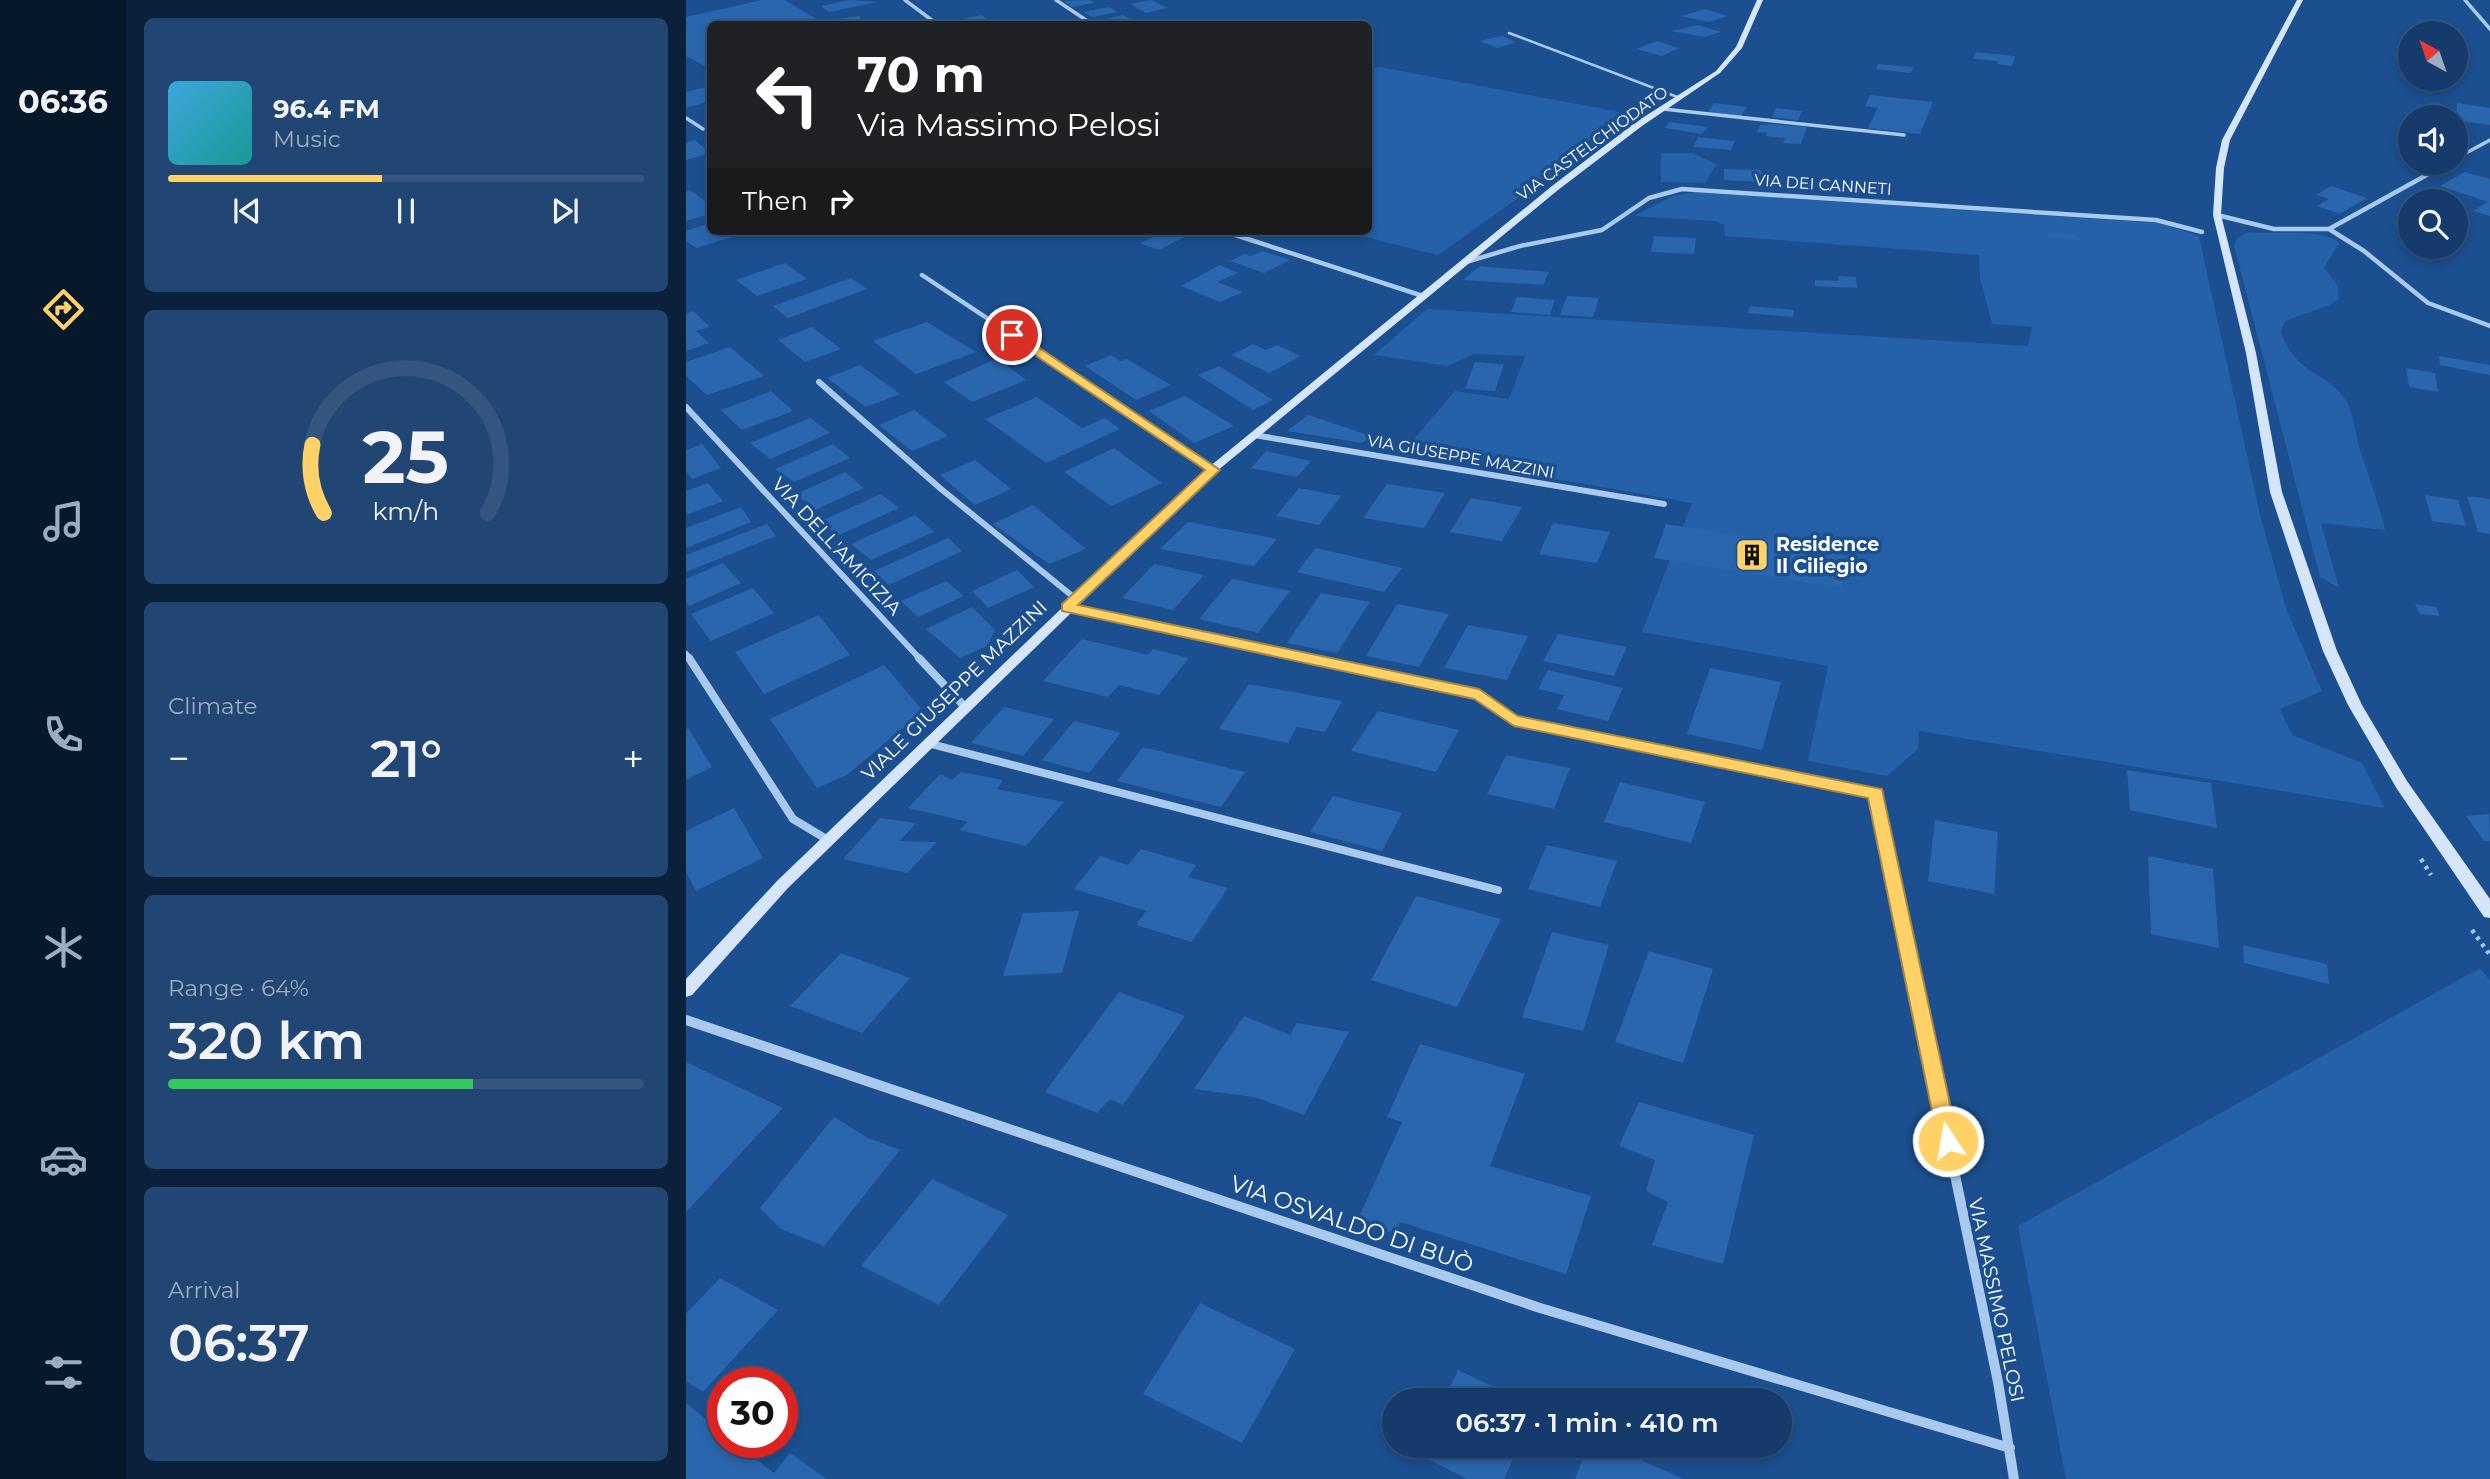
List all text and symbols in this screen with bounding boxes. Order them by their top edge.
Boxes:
north arrow [2398,21,2468,91]
map controls [2398,21,2468,259]
text: 70 m [857,45,985,104]
icon: left [742,49,833,140]
text: 06:36 [18,82,108,121]
street label: VIA CASTELCHIODATO [1513,82,1671,205]
text: 96.4 FM [273,93,380,125]
text: Via Massimo Pelosi [857,105,1161,144]
button: sound [2398,105,2468,175]
text: Music [273,125,341,153]
street label: VIA DEI CANNETI [1754,170,1892,199]
icon: right [822,182,860,220]
text: Then [742,185,808,217]
button: search [2398,189,2468,259]
icon: previous [228,192,266,230]
icon: pause [387,192,425,230]
icon: next [546,192,584,230]
icon: directions [39,285,88,334]
pin [982,305,1042,365]
icon: arrive [993,316,1031,354]
text: 25 [363,414,449,502]
street label: VIA GIUSEPPE MAZZINI [1366,431,1556,482]
street label: VIA DELL'AMICIZIA [767,473,907,620]
text: km/h [373,496,439,526]
icon: music [39,497,88,546]
place label: Residence Il Ciliegio [1776,533,1879,578]
building icon: Residence Il Ciliegio [1733,536,1771,574]
street label: VIALE GIUSEPPE MAZZINI [857,596,1052,785]
text: Climate [168,692,257,720]
icon: phone [39,710,88,759]
text: 21° [370,727,442,790]
text: − [168,735,190,782]
text: + [622,735,644,782]
icon: climate [39,923,88,972]
text: Range · 64% [168,974,309,1002]
text: 320 km [168,1009,365,1072]
position arrow [1911,1104,1985,1178]
icon: car [39,1135,88,1184]
street label: VIA OSVALDO DI BUÒ [1227,1169,1477,1279]
street label: VIA MASSIMO PELOSI [1964,1196,2029,1404]
text: Arrival [168,1276,241,1304]
text: 06:37 [168,1311,310,1374]
icon: filters [39,1348,88,1397]
speed limit sign: 30 [707,1367,798,1458]
text: 06:37 · 1 min · 410 m [1455,1407,1719,1439]

